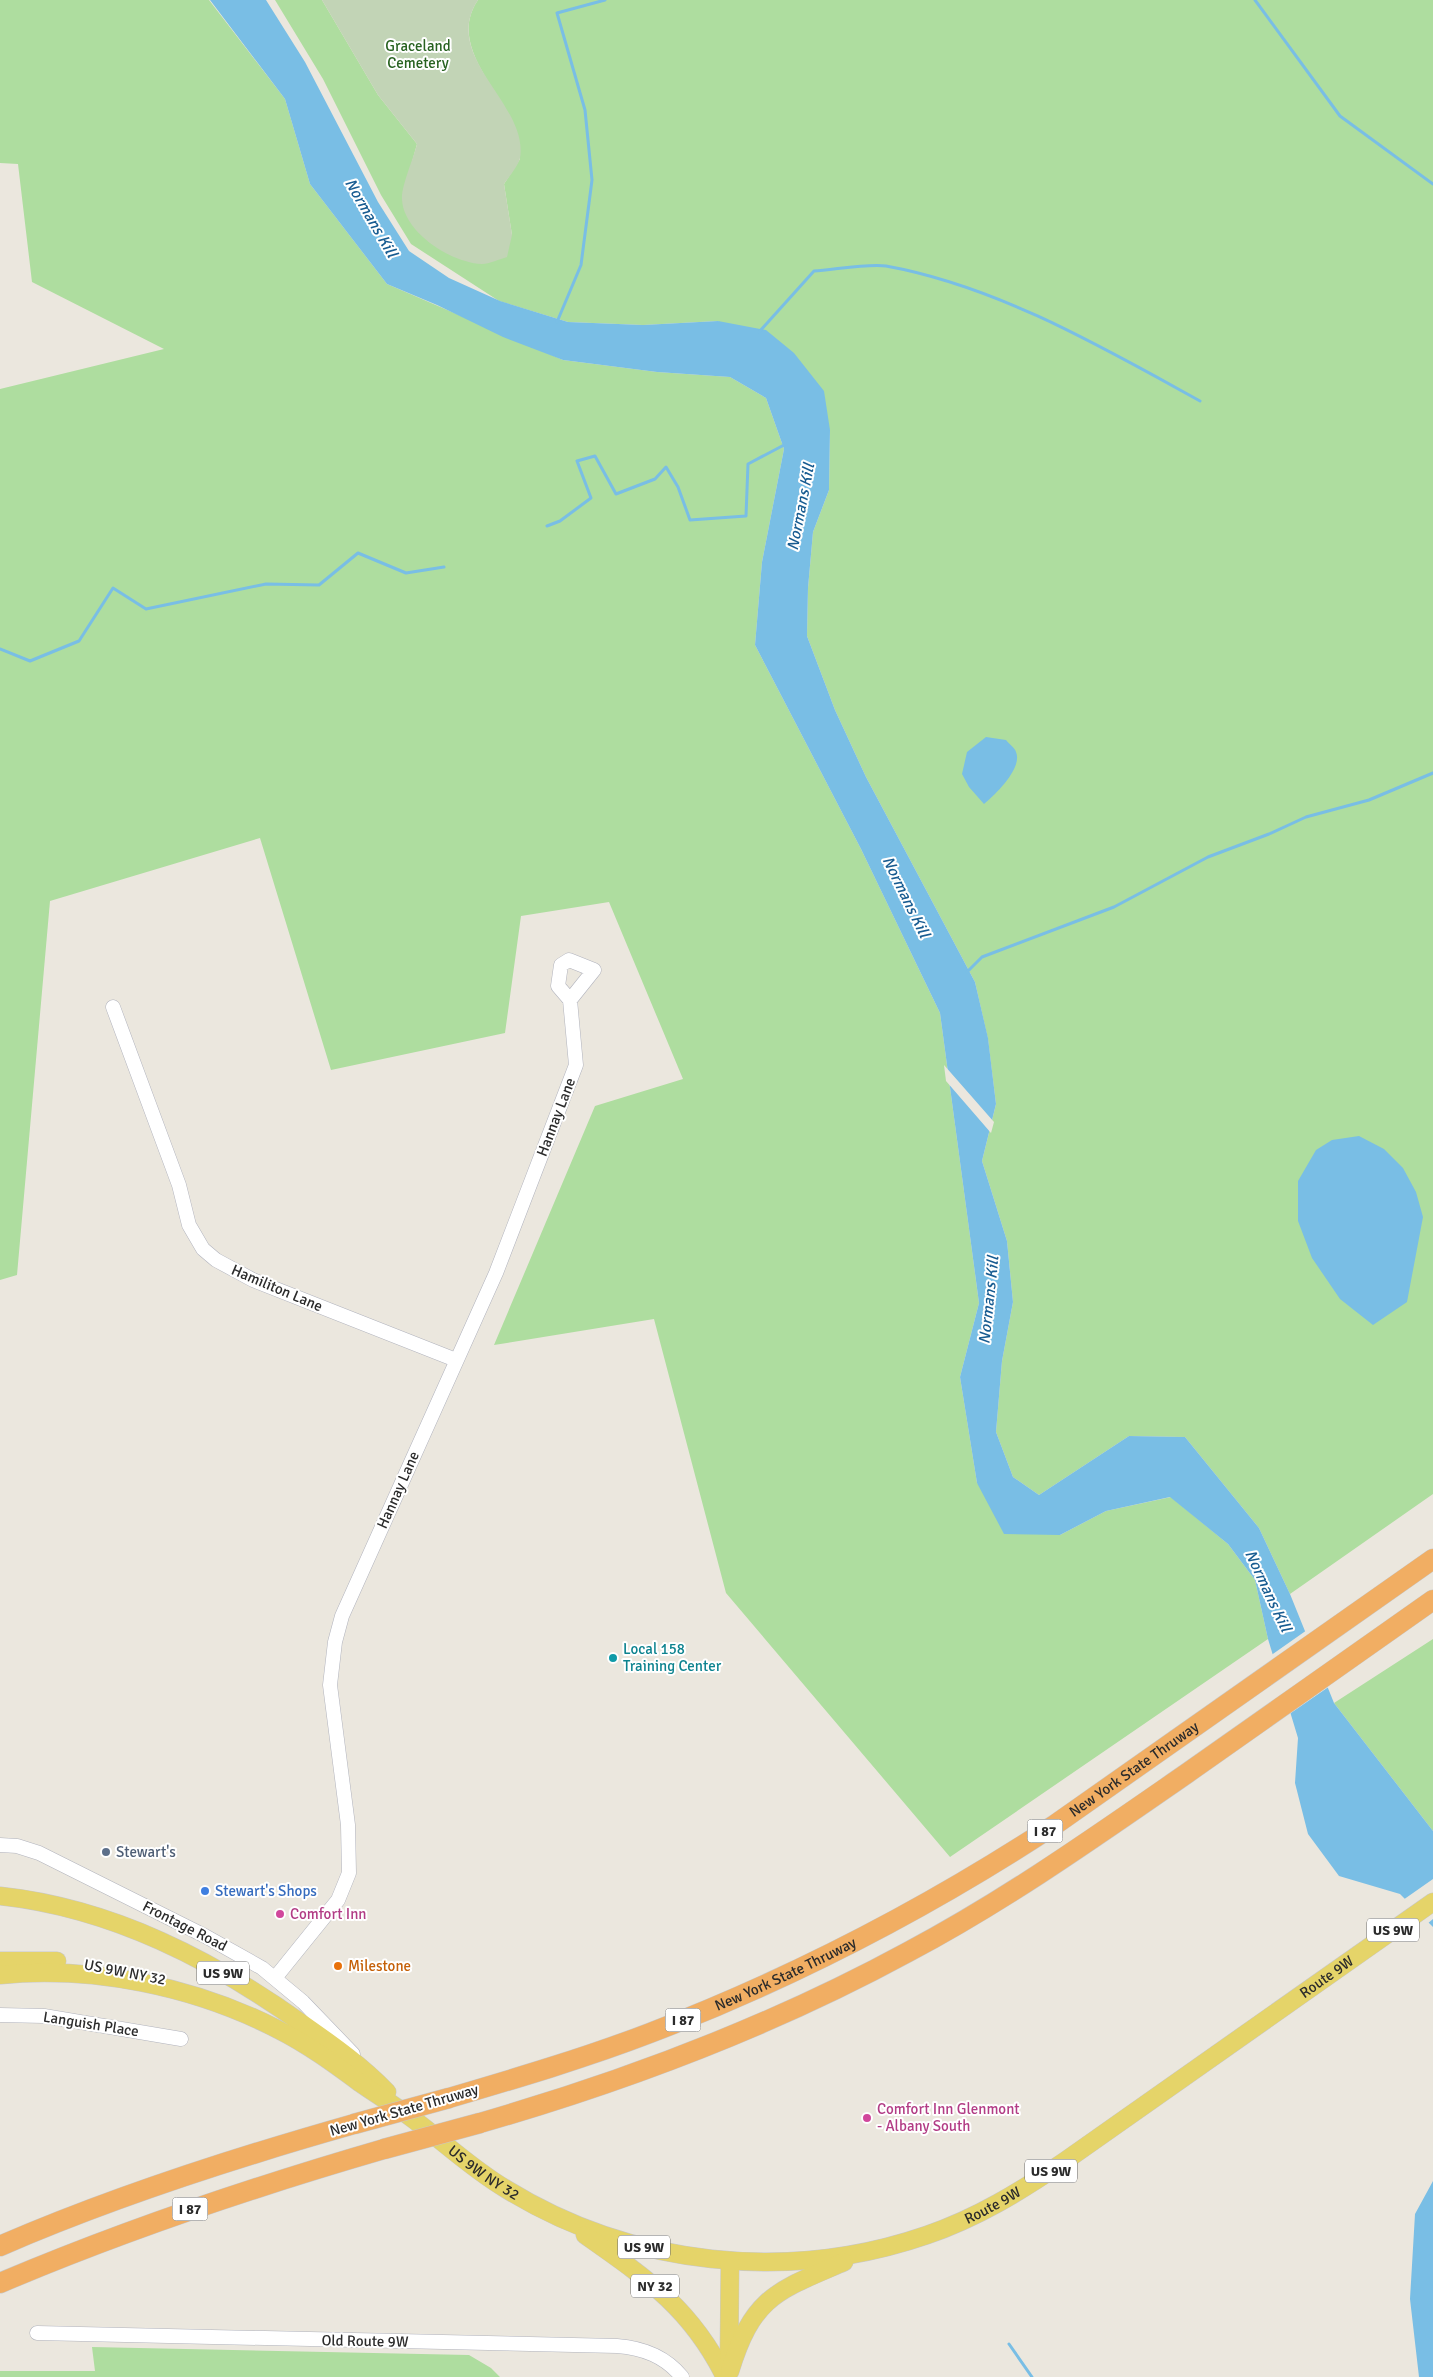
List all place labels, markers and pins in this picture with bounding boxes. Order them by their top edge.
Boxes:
place label: Local 158 Training Center [623,1640,722,1675]
marker: Local 158 Training Center [607,1652,619,1664]
place label: Stewart's [116,1843,176,1861]
marker: Stewart's [100,1846,112,1858]
place label: Stewart's Shops [215,1882,317,1900]
marker: Stewart's Shops [199,1885,211,1897]
place label: Comfort Inn [290,1905,367,1923]
marker: Comfort Inn [274,1908,286,1920]
place label: Milestone [348,1957,411,1975]
marker: Milestone [332,1960,344,1972]
place label: Comfort Inn Glenmont - Albany South [877,2100,1020,2135]
marker: Comfort Inn Glenmont - Albany South [861,2112,873,2124]

